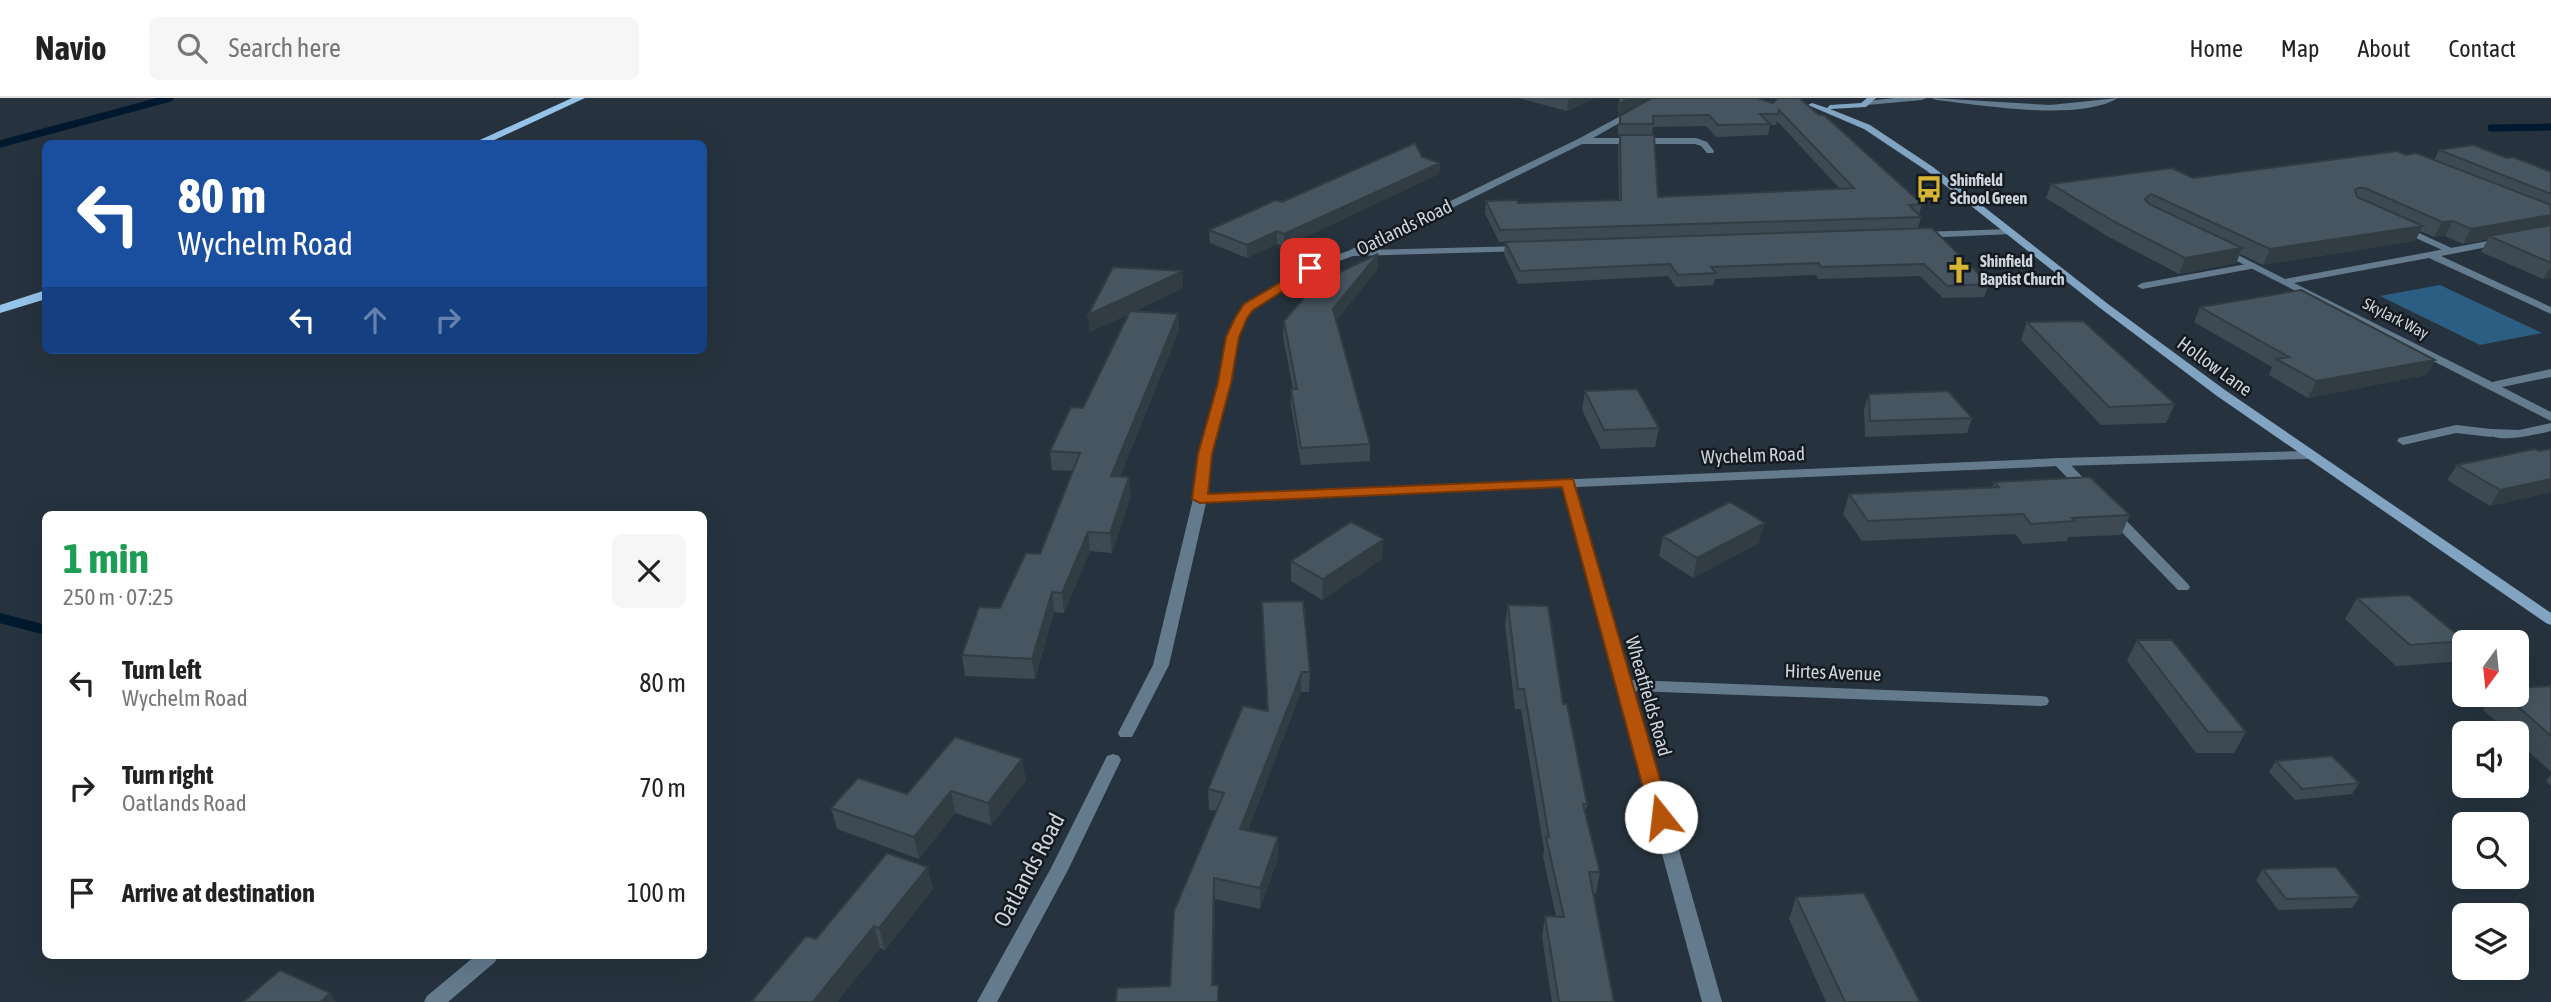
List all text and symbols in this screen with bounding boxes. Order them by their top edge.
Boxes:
search box [149,17,639,80]
text: Navio [35,29,107,67]
icon: search [173,29,211,67]
text: Search here [229,33,341,63]
text: Home [2189,35,2243,62]
text: Map [2281,35,2319,62]
text: About [2357,35,2410,62]
text: Contact [2448,35,2516,62]
text: 80 m [178,167,266,223]
icon: left [63,168,154,259]
place label: Shinfield School Green [1950,171,2028,207]
bus stop icon: Shinfield School Green [1914,174,1944,204]
street label: Oatlands Road [1353,195,1455,259]
text: Wychelm Road [178,225,353,262]
pin [1280,238,1340,298]
icon: arrive [1291,249,1329,287]
place label: Shinfield Baptist Church [1980,252,2065,288]
church icon: Shinfield Baptist Church [1944,255,1974,285]
street label: Skylark Way [2360,294,2432,343]
icon: left [283,301,321,339]
icon: ahead [356,301,394,339]
icon: right [429,301,467,339]
street label: Hollow Lane [2174,332,2256,400]
street label: Wychelm Road [1701,442,1805,468]
text: 1 min [63,534,149,582]
button: close [612,534,686,608]
text: 250 m · 07:25 [63,584,174,610]
north arrow [2452,630,2529,707]
map controls [2452,630,2529,980]
street label: Wheatfields Road [1621,634,1677,758]
text: Turn left [122,655,202,685]
street label: Hirtes Avenue [1784,659,1882,685]
icon: left [63,664,101,702]
text: 80 m [639,668,686,698]
text: Wychelm Road [122,685,248,711]
button: sound [2452,721,2529,798]
text: Turn right [122,760,213,790]
icon: right [63,769,101,807]
text: 70 m [639,773,686,803]
position arrow [1624,780,1698,854]
text: Oatlands Road [122,790,247,816]
street label: Oatlands Road [988,809,1070,931]
button: search [2452,812,2529,889]
icon: arrive [63,874,101,912]
text: Arrive at destination [122,878,315,908]
text: 100 m [627,878,686,908]
button: layers [2452,903,2529,980]

